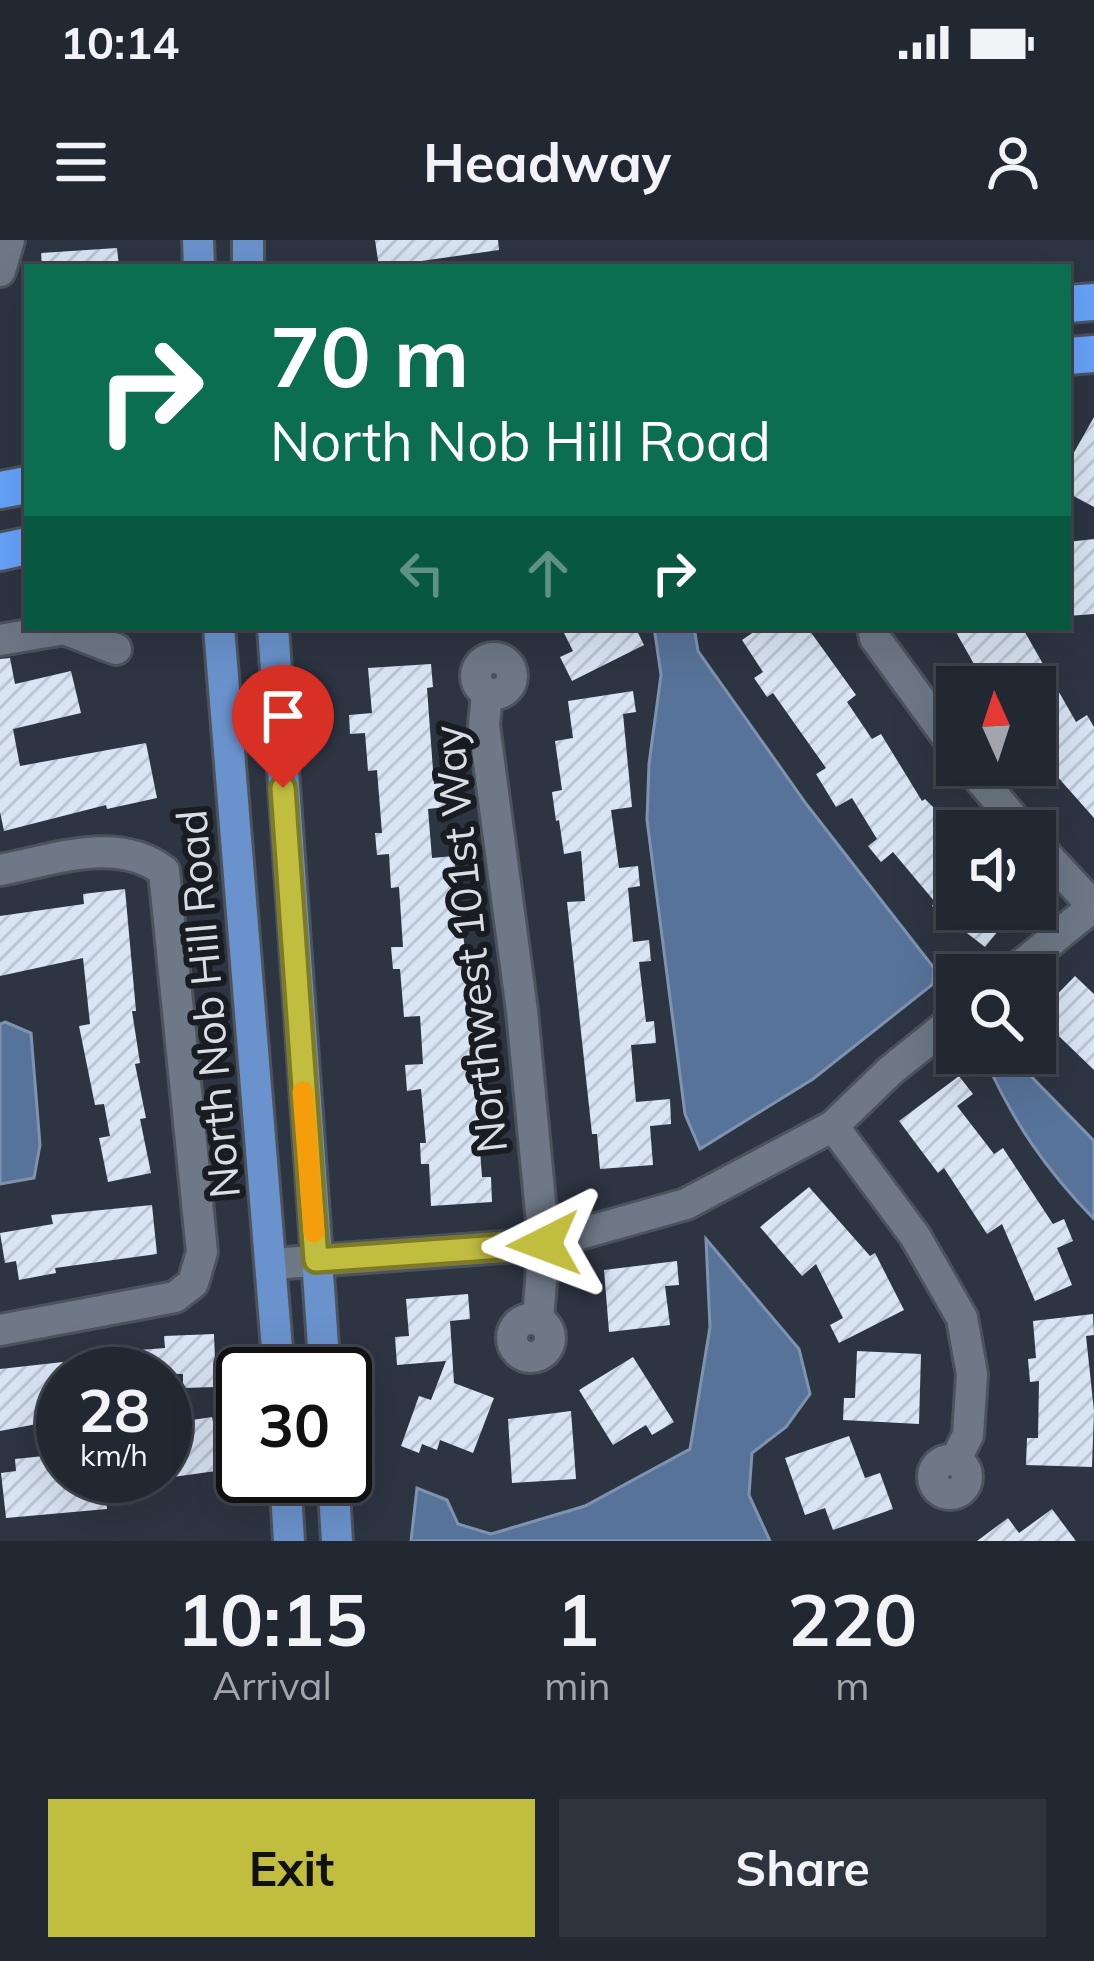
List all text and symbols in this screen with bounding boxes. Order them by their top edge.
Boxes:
text: 10:14 [60,14,179,70]
text: Headway [423,128,671,196]
icon: menu [48,129,114,195]
icon: person [980,129,1046,195]
text: 70 m [270,303,469,408]
icon: right [72,312,228,468]
text: North Nob Hill Road [270,407,771,475]
icon: left [389,540,455,606]
icon: ahead [515,540,581,606]
icon: right [641,540,707,606]
pin [232,665,334,788]
north arrow [936,666,1056,786]
map controls [936,666,1056,1074]
icon: arrive [250,683,316,749]
street label: Northwest 101st Way [421,723,518,1155]
street label: North Nob Hill Road [164,808,251,1200]
button: sound [936,810,1056,930]
button: search [936,954,1056,1074]
position arrow [481,1181,607,1307]
speed limit sign: 30 [216,1347,372,1503]
text: 28 [78,1372,150,1447]
text: km/h [80,1436,148,1474]
text: 10:15 [177,1574,367,1664]
text: 1 [556,1574,599,1664]
text: 220 [788,1574,917,1664]
text: Arrival [213,1661,332,1710]
text: min [544,1661,611,1710]
text: m [835,1661,869,1710]
button: Exit [48,1799,535,1937]
button: Share [559,1799,1046,1937]

